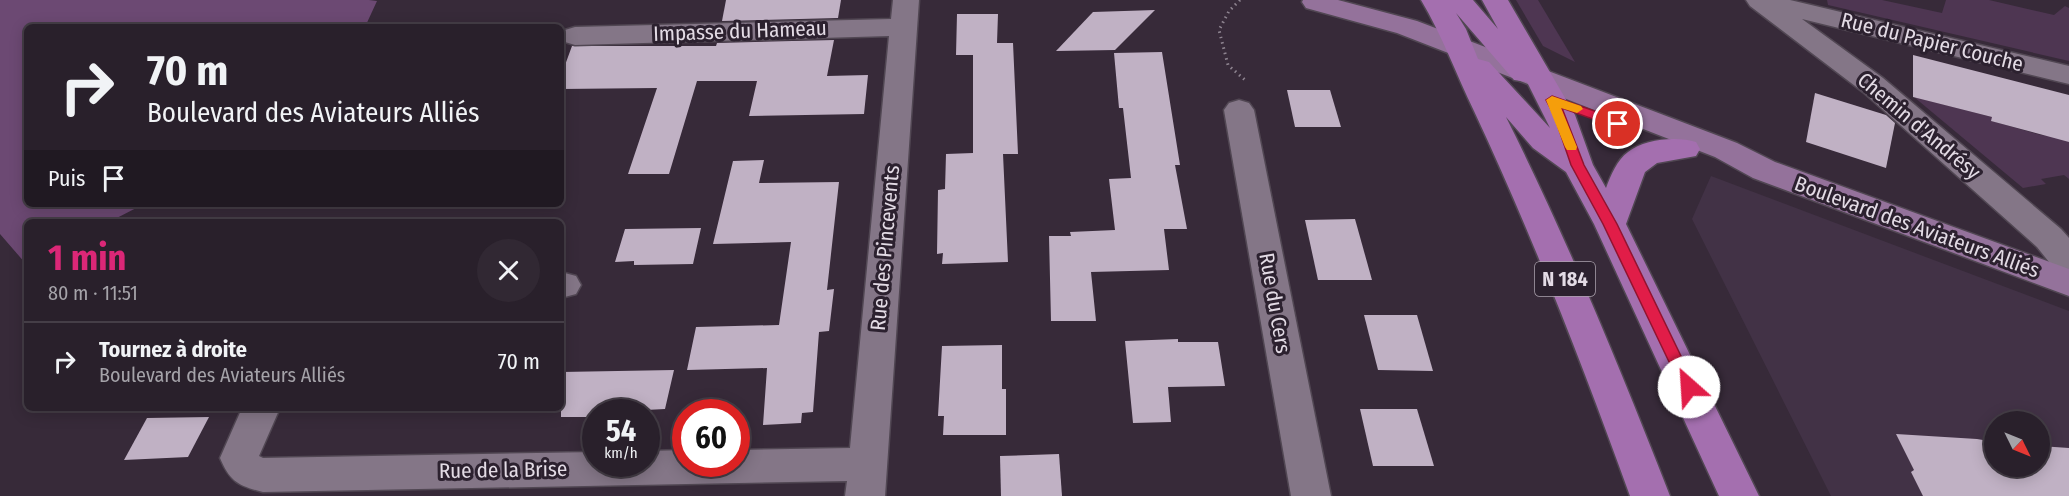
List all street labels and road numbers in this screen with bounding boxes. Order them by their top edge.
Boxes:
street label: Rue du Papier Couche [1838,7,2026,77]
street label: Impasse du Hameau [653,15,827,47]
street label: Chemin d'Andrésy [1852,67,1986,185]
street label: Rue des Pincevents [865,164,905,332]
street label: Boulevard des Aviateurs Alliés [1791,171,2043,283]
street label: Rue du Cers [1253,251,1297,355]
road number: N 184 [1535,262,1595,296]
street label: Rue de la Brise [439,456,567,484]

